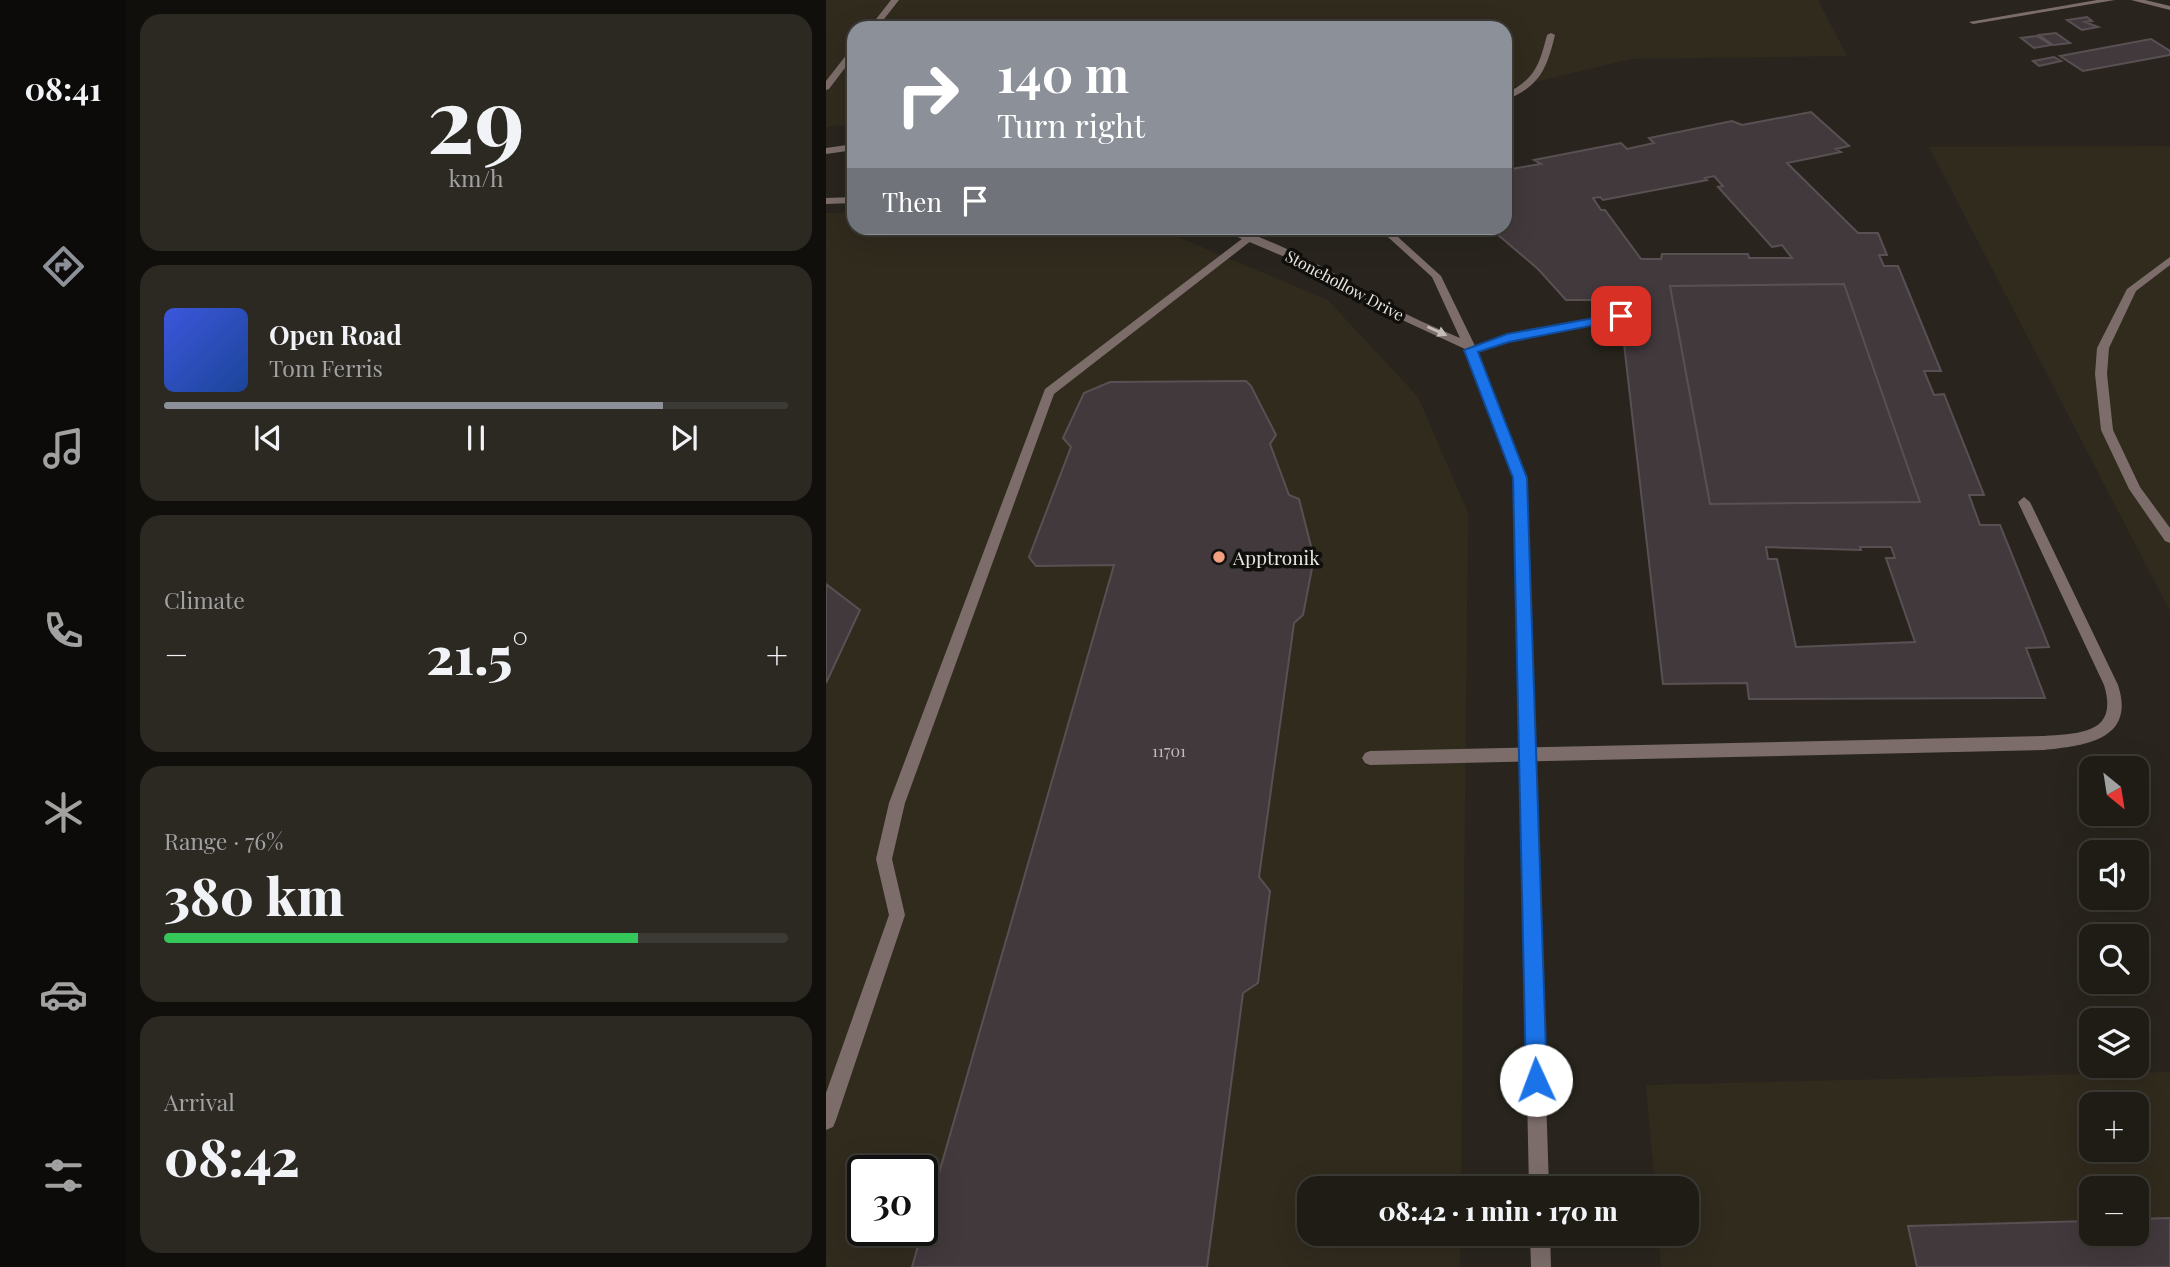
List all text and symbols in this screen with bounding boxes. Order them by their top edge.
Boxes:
text: 140 m [997,40,1129,105]
icon: right [882,49,973,140]
text: 29 [427,56,525,177]
text: 08:41 [24,66,102,109]
text: Turn right [997,103,1145,146]
text: km/h [448,162,504,193]
icon: arrive [956,182,994,220]
text: Then [882,184,942,219]
icon: directions [39,242,88,291]
street label: Stonehollow Drive [1282,245,1408,325]
pin [1591,286,1651,346]
icon: arrive [1602,297,1640,335]
text: Open Road [269,317,402,352]
one-way arrow [1427,325,1447,337]
text: Tom Ferris [269,352,383,383]
icon: previous [249,419,287,457]
icon: pause [457,419,495,457]
icon: next [665,419,703,457]
icon: music [39,424,88,473]
place label: Apptronik [1232,544,1320,570]
marker: Apptronik [1211,549,1227,565]
text: Climate [164,584,245,615]
icon: phone [39,606,88,655]
text: 21.5° [426,619,528,688]
text: − [164,628,189,679]
text: + [766,628,788,679]
house number: 11701 [1152,740,1186,761]
north arrow [2079,756,2149,826]
map controls [2079,756,2149,1246]
icon: climate [39,788,88,837]
text: Range · 76% [164,825,283,856]
button: sound [2079,840,2149,910]
text: 380 km [164,860,344,929]
button: search [2079,924,2149,994]
icon: car [39,970,88,1019]
button: layers [2079,1008,2149,1078]
position arrow [1499,1043,1573,1117]
text: Arrival [164,1086,235,1117]
button: + [2079,1092,2149,1162]
text: 08:42 [164,1121,300,1190]
icon: filters [39,1151,88,1200]
speed limit sign: 30 [847,1155,938,1246]
button: − [2079,1176,2149,1246]
text: 08:42 · 1 min · 170 m [1378,1193,1618,1228]

